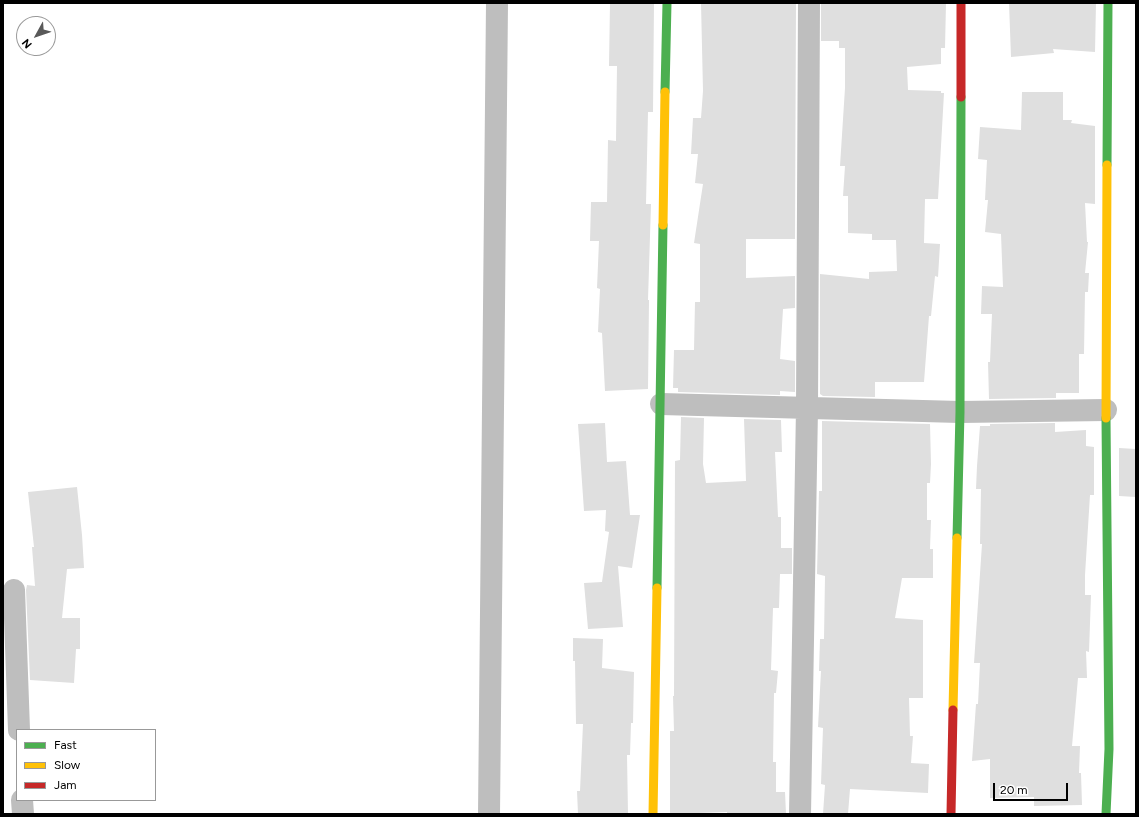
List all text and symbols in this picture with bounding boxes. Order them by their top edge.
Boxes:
north arrow [16,16,56,56]
text: N [19,36,35,51]
legend [16,729,156,801]
text: Fast [54,738,77,752]
text: Slow [54,758,80,772]
scale bar [995,775,1070,801]
text: Jam [54,778,77,792]
text: 20 m [1000,783,1028,797]

